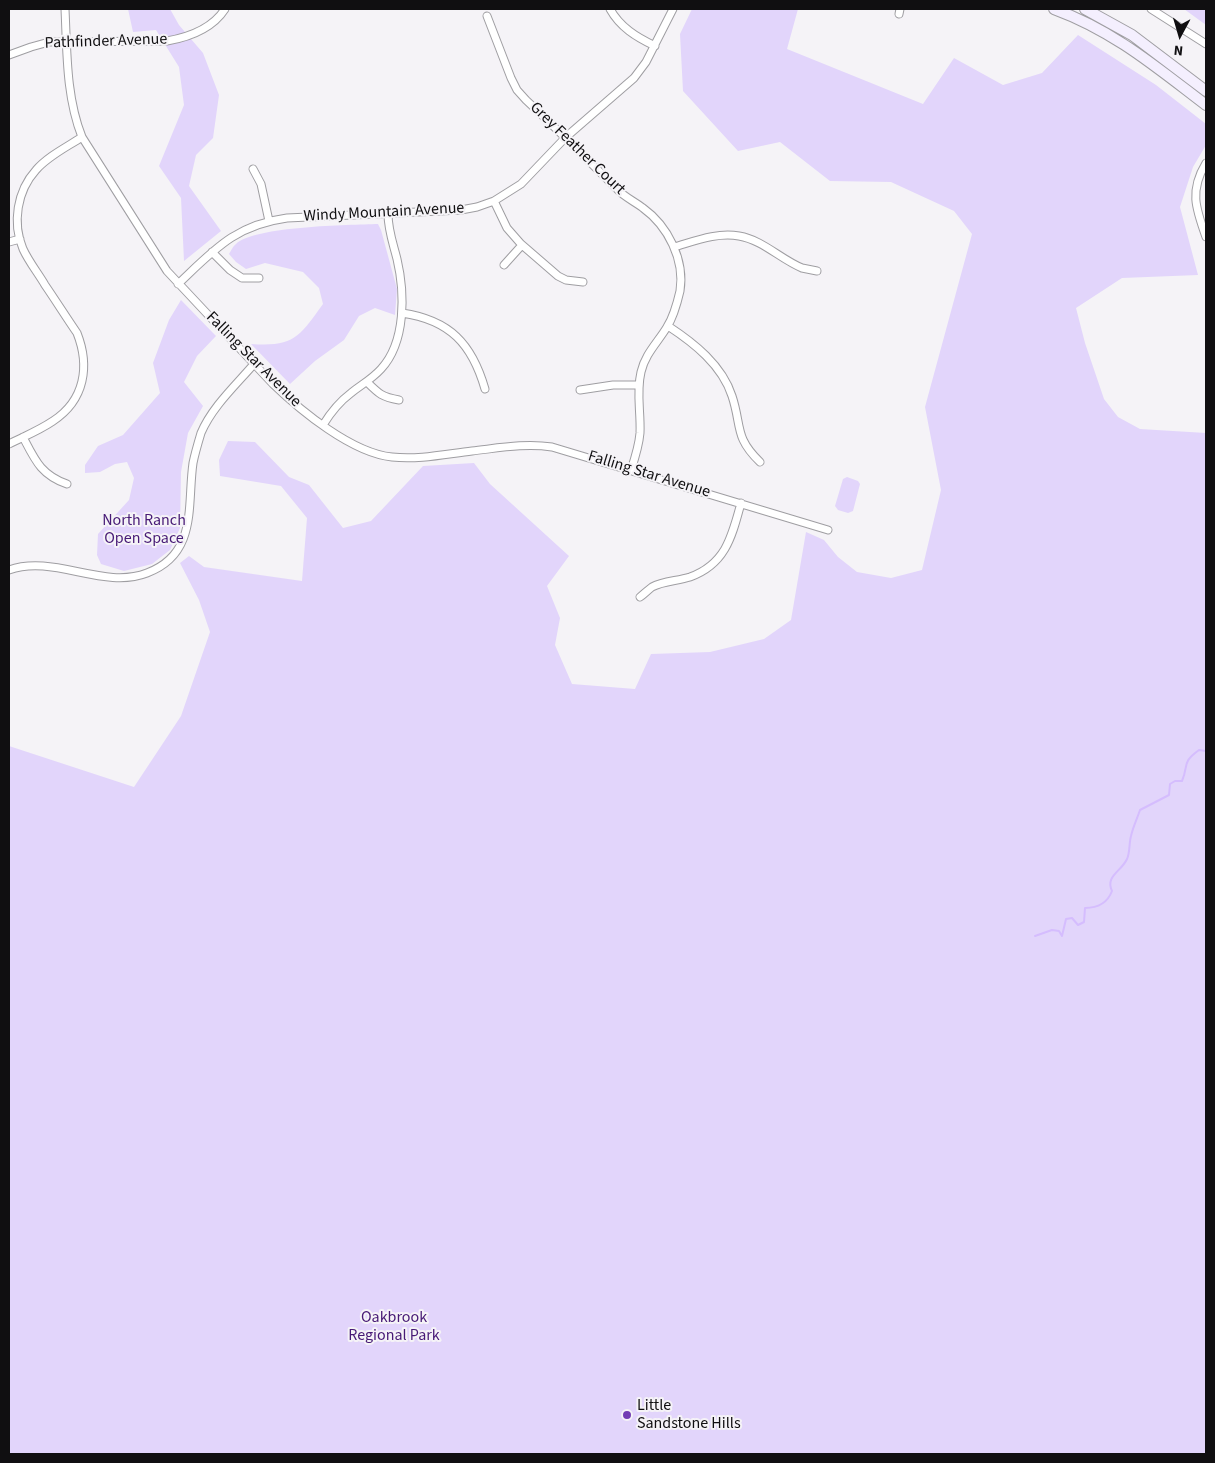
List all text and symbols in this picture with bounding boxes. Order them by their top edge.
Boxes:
north arrow [1155,10,1205,60]
street label: Pathfinder Avenue [44,30,168,54]
text: N [1173,39,1184,60]
street label: Grey Feather Court [525,99,629,199]
street label: Windy Mountain Avenue [303,199,465,227]
street label: Falling Star Avenue [201,308,305,412]
street label: Falling Star Avenue [586,447,712,503]
park label: North Ranch Open Space [102,511,186,549]
park label: Oakbrook Regional Park [348,1308,440,1346]
place label: Little Sandstone Hills [637,1396,741,1434]
marker: Little Sandstone Hills [621,1409,633,1421]

